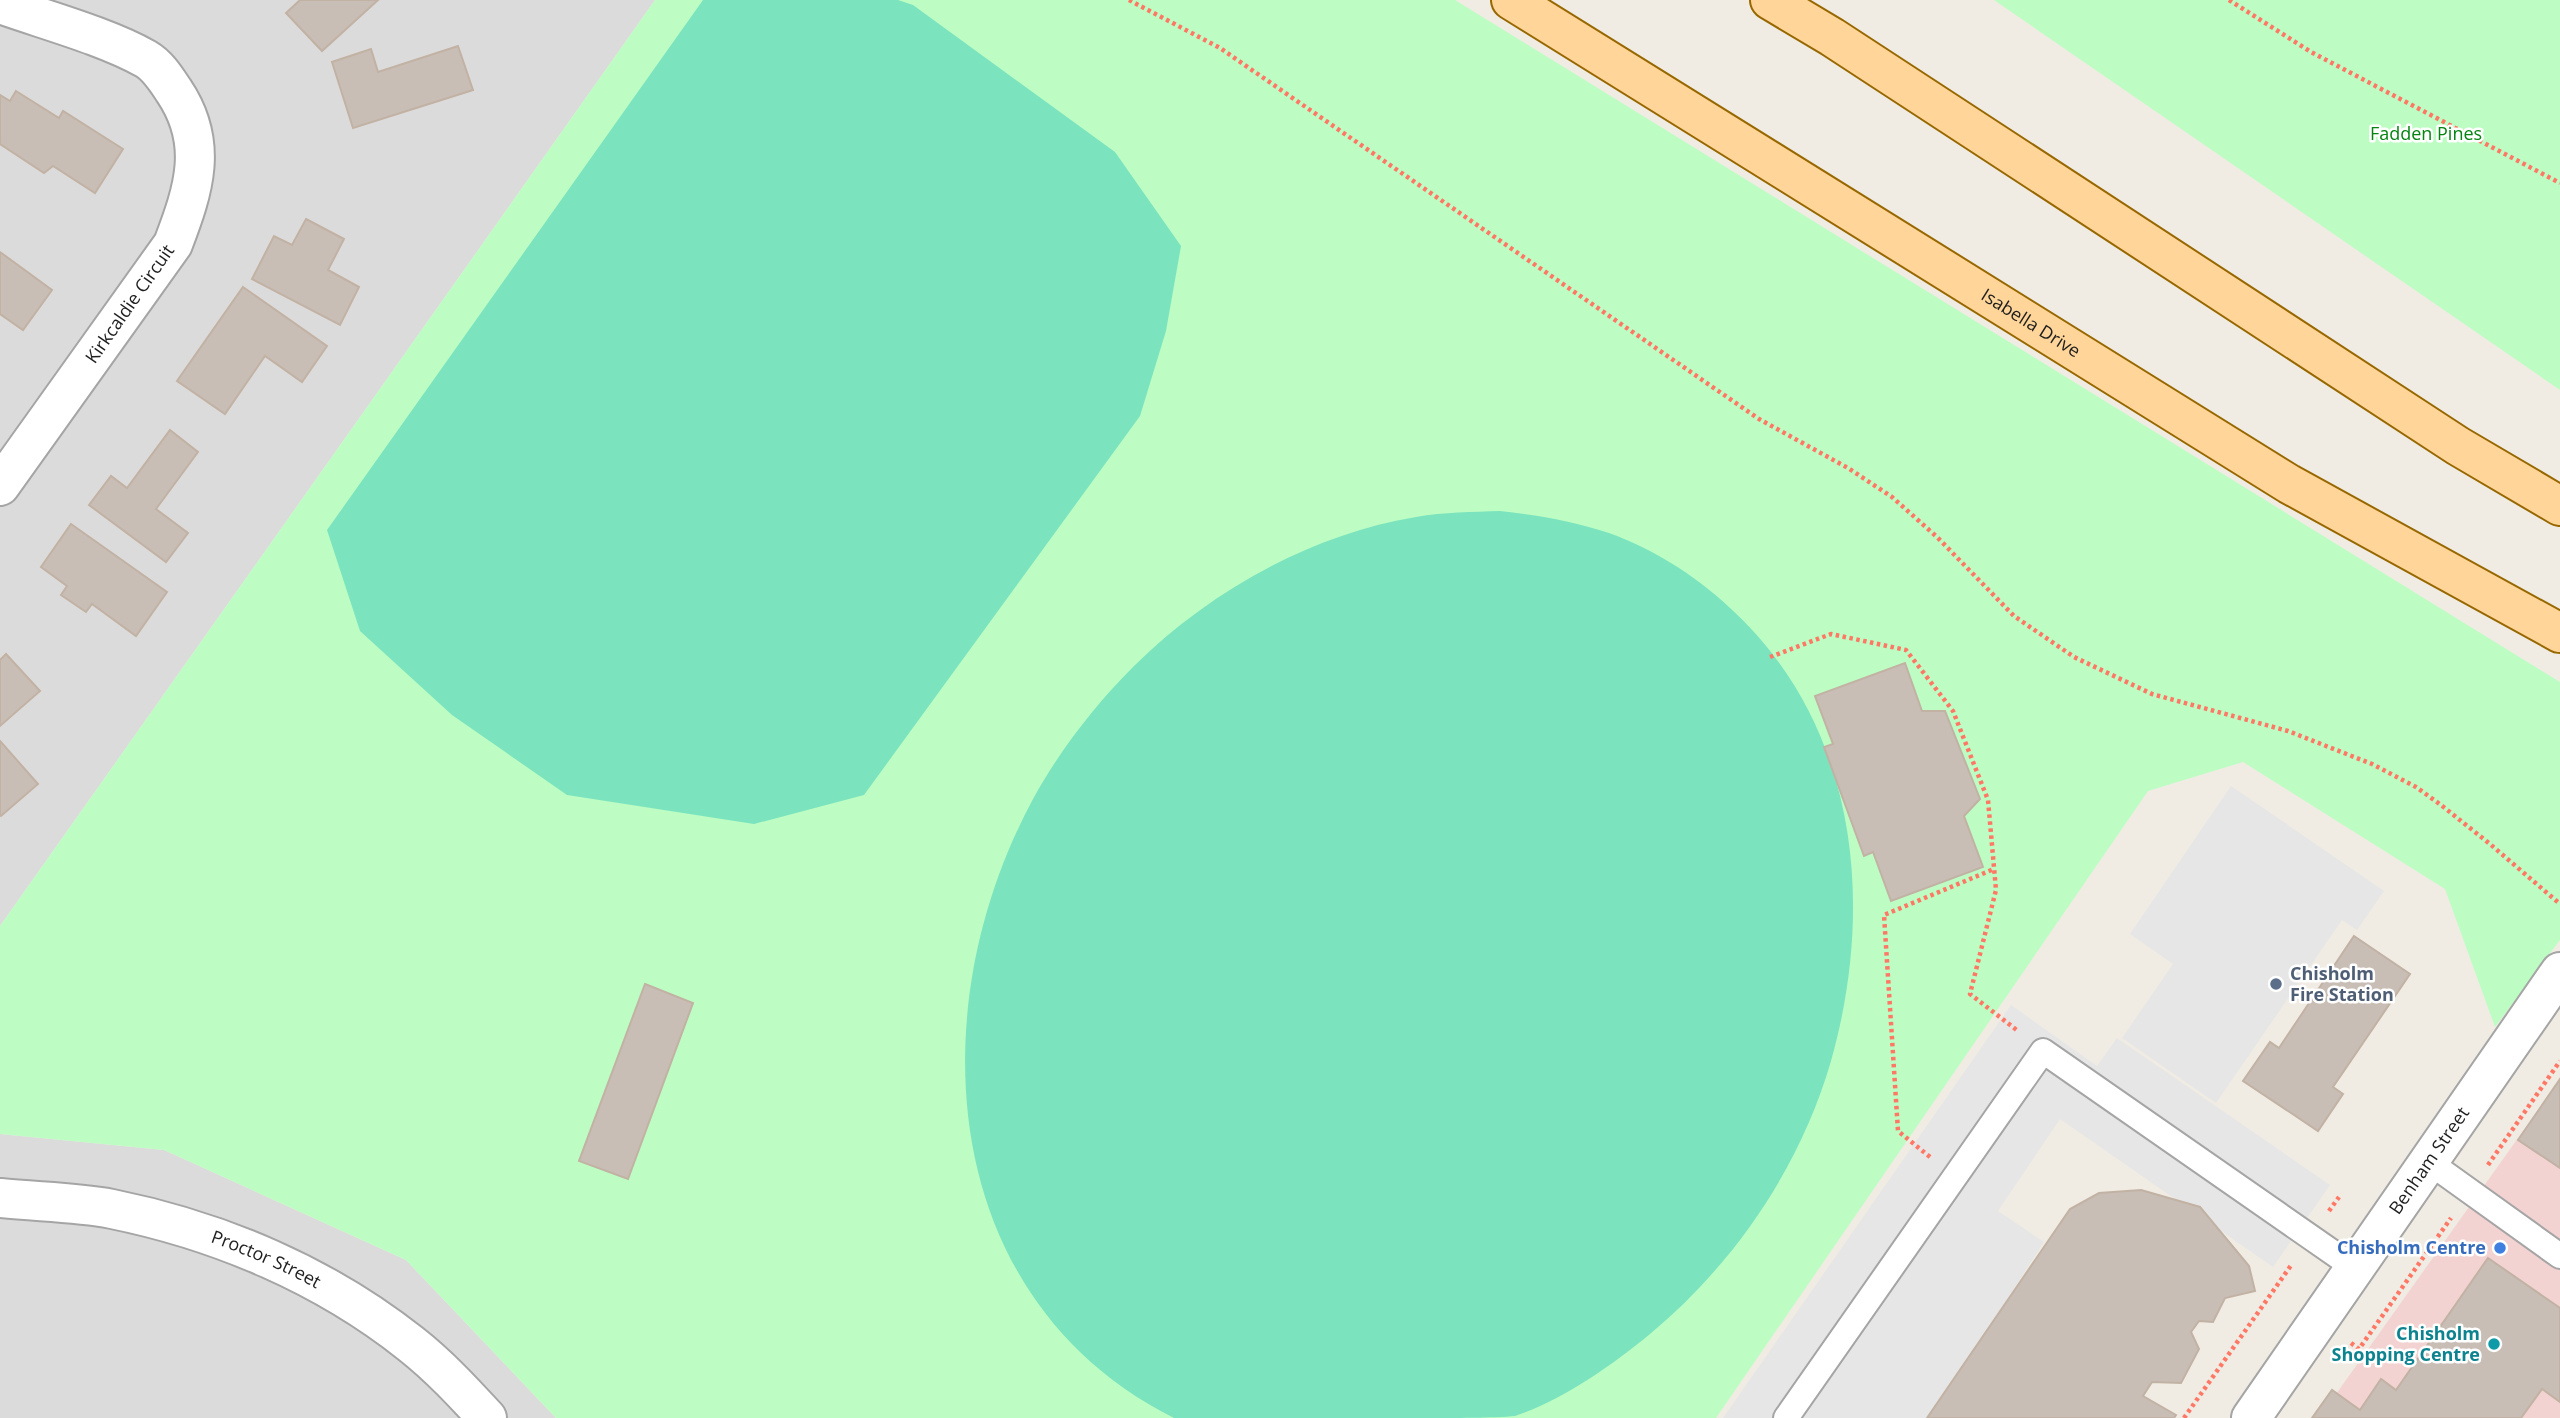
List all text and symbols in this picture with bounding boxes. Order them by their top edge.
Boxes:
park label: Fadden Pines [2370,121,2482,145]
street label: Kirkcaldie Circuit [79,239,179,368]
street label: Isabella Drive [1977,282,2085,362]
place label: Chisholm Fire Station [2290,961,2394,1006]
marker: Chisholm Fire Station [2268,976,2284,992]
street label: Benham Street [2383,1102,2474,1219]
street label: Proctor Street [208,1224,325,1293]
place label: Chisholm Centre [2337,1235,2486,1259]
marker: Chisholm Centre [2492,1240,2508,1256]
place label: Chisholm Shopping Centre [2332,1321,2480,1366]
marker: Chisholm Shopping Centre [2486,1336,2502,1352]

